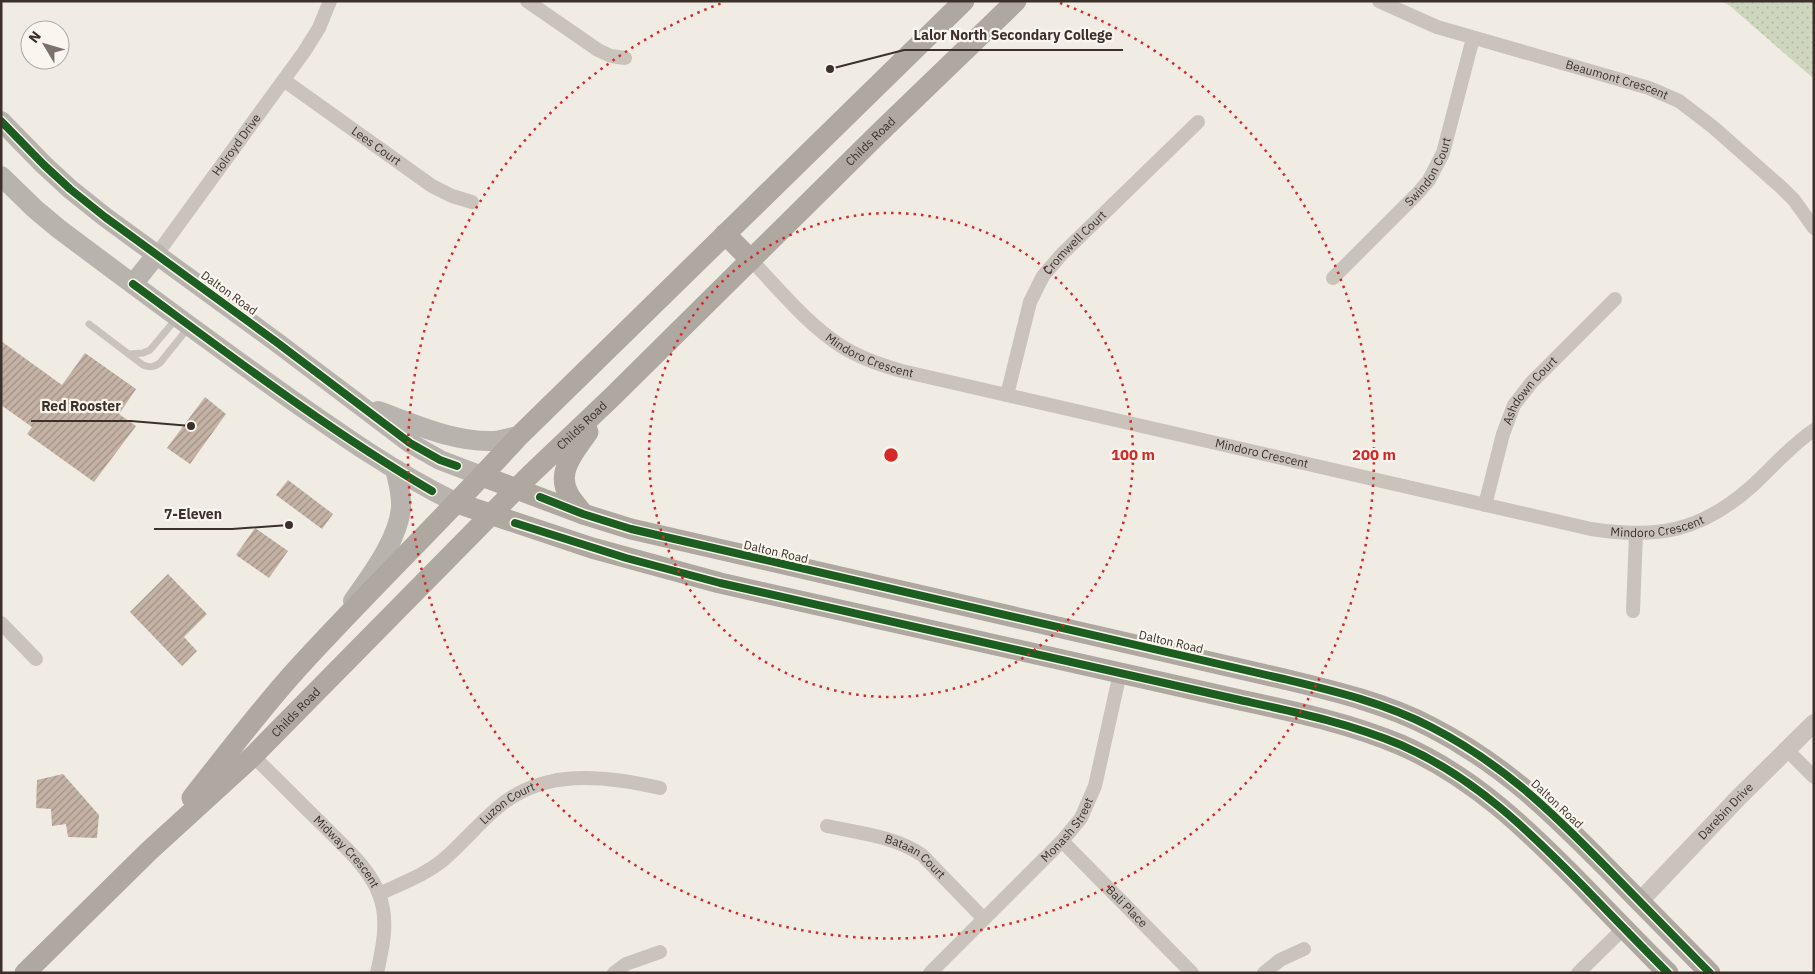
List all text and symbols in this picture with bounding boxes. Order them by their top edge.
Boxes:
north arrow [20,20,70,70]
callout: Lalor North Secondary College [904,21,1123,50]
text: Lalor North Secondary College [913,26,1113,44]
text: N [25,27,45,47]
street label: Beaumont Crescent [1564,56,1671,102]
street label: Holroyd Drive [208,110,264,179]
street label: Childs Road [842,113,898,169]
street label: Lees Court [349,123,404,169]
street label: Swindon Court [1401,136,1454,209]
street label: Cromwell Court [1040,207,1109,277]
street label: Dalton Road [198,267,260,318]
street label: Mindoro Crescent [823,330,915,380]
street label: Ashdown Court [1499,353,1560,427]
callout: Red Rooster [31,392,131,421]
text: Red Rooster [41,397,121,415]
street label: Childs Road [553,398,610,453]
street label: Mindoro Crescent [1214,435,1310,471]
text: 100 m [1111,445,1155,464]
text: 200 m [1352,445,1396,464]
centre of rings [882,446,900,464]
callout: 7-Eleven [154,500,232,529]
text: 7-Eleven [164,505,222,523]
street label: Mindoro Crescent [1610,512,1706,540]
street label: Dalton Road [742,537,810,566]
street label: Dalton Road [1137,627,1205,656]
street label: Childs Road [268,684,323,740]
street label: Dalton Road [1528,776,1587,832]
street label: Luzon Court [476,779,537,827]
street label: Darebin Drive [1695,779,1756,842]
street label: Monash Street [1037,795,1096,865]
street label: Midway Crescent [311,812,383,890]
street label: Bataan Court [883,831,949,882]
street label: Bali Place [1103,882,1151,931]

